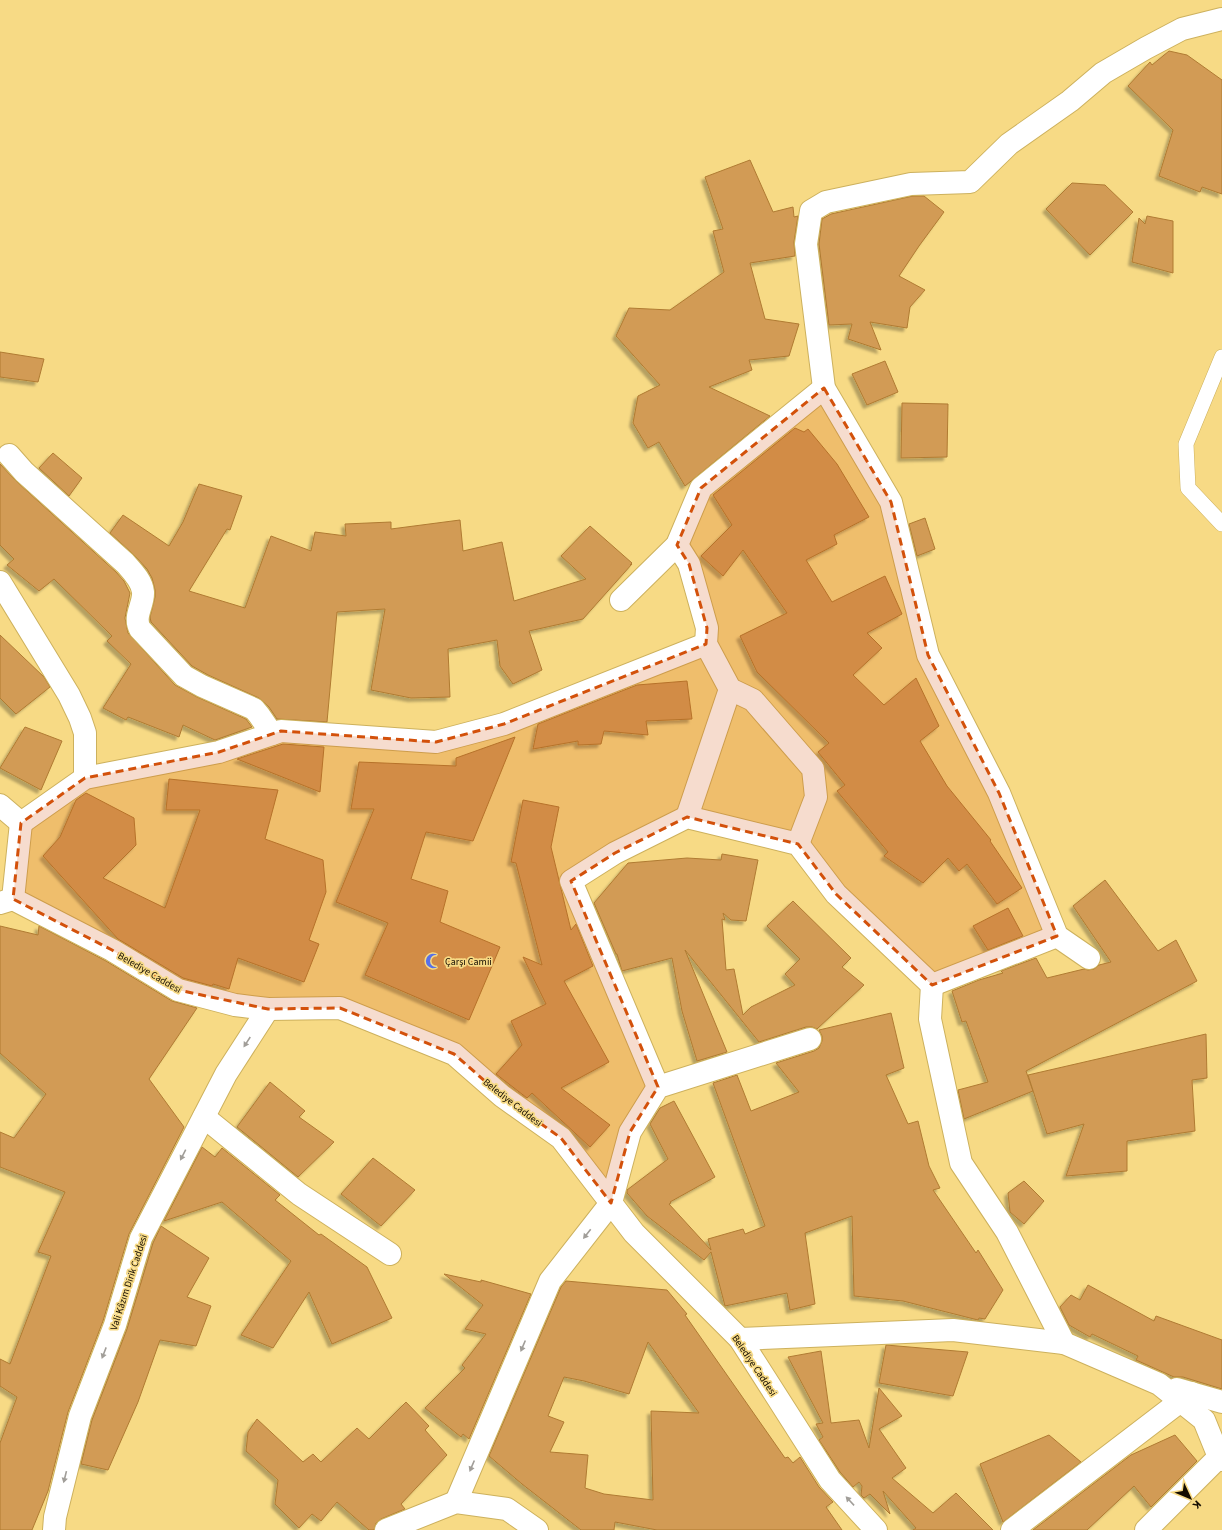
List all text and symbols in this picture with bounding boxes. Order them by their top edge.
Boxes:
street label: Belediye Caddesi [115,949,184,997]
mosque icon: Çarşı Camii [424,952,442,970]
place label: Çarşı Camii [445,955,492,969]
one-way arrow [243,1037,251,1047]
street label: Belediye Caddesi [480,1075,545,1130]
one-way arrow [180,1149,186,1161]
one-way arrow [583,1229,591,1240]
street label: Vali Kâzım Dirik Caddesi [107,1233,151,1332]
street label: Belediye Caddesi [728,1332,780,1399]
one-way arrow [519,1340,525,1352]
one-way arrow [101,1348,107,1360]
one-way arrow [468,1460,474,1472]
one-way arrow [62,1471,68,1483]
north arrow [1170,1478,1210,1518]
one-way arrow [845,1496,854,1507]
text: K [1189,1497,1205,1512]

